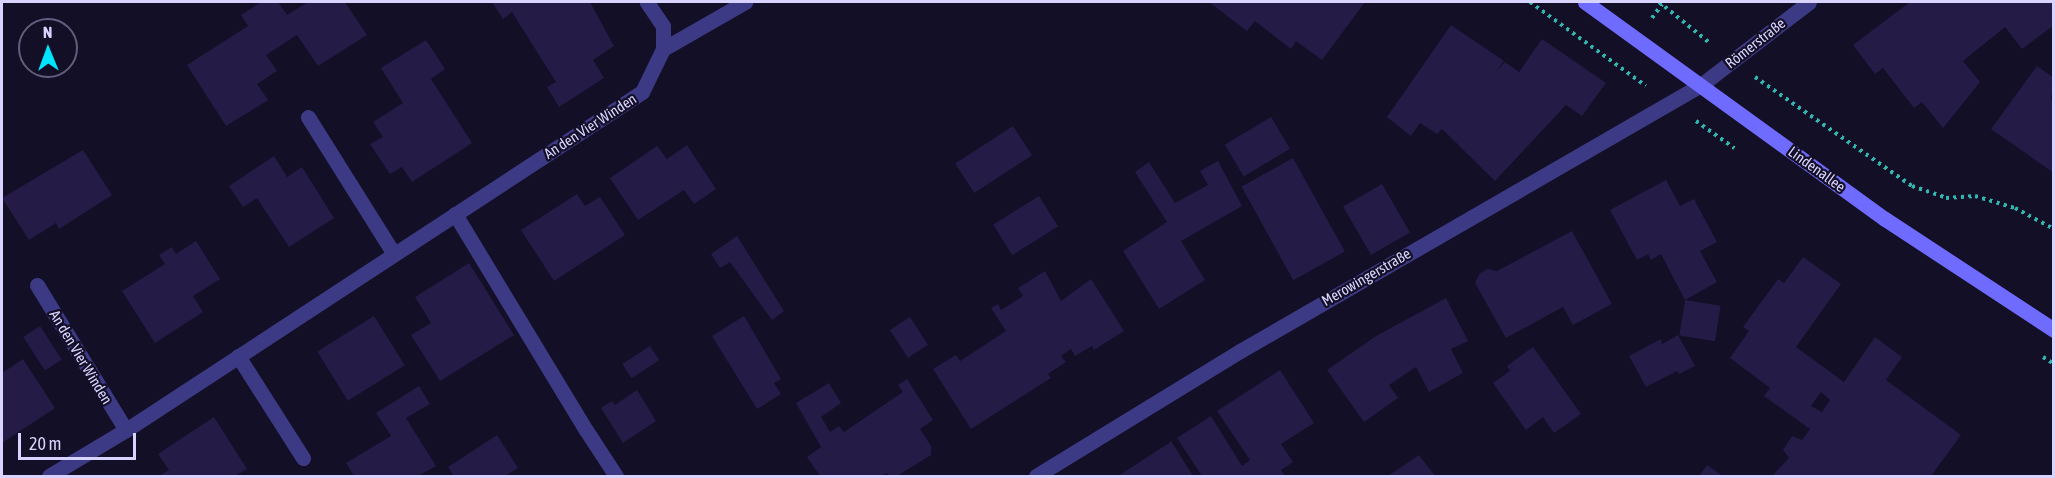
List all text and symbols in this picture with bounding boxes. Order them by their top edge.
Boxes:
street label: Römerstraße [1721,14,1789,72]
north arrow [18,18,78,78]
text: N [43,23,53,41]
street label: An den Vier Winden [540,89,640,163]
street label: Lindenallee [1785,142,1849,196]
street label: Merowingerstraße [1318,244,1414,310]
street label: An den Vier Winden [46,307,116,407]
scale bar [21,421,140,459]
text: 20 m [29,433,61,454]

